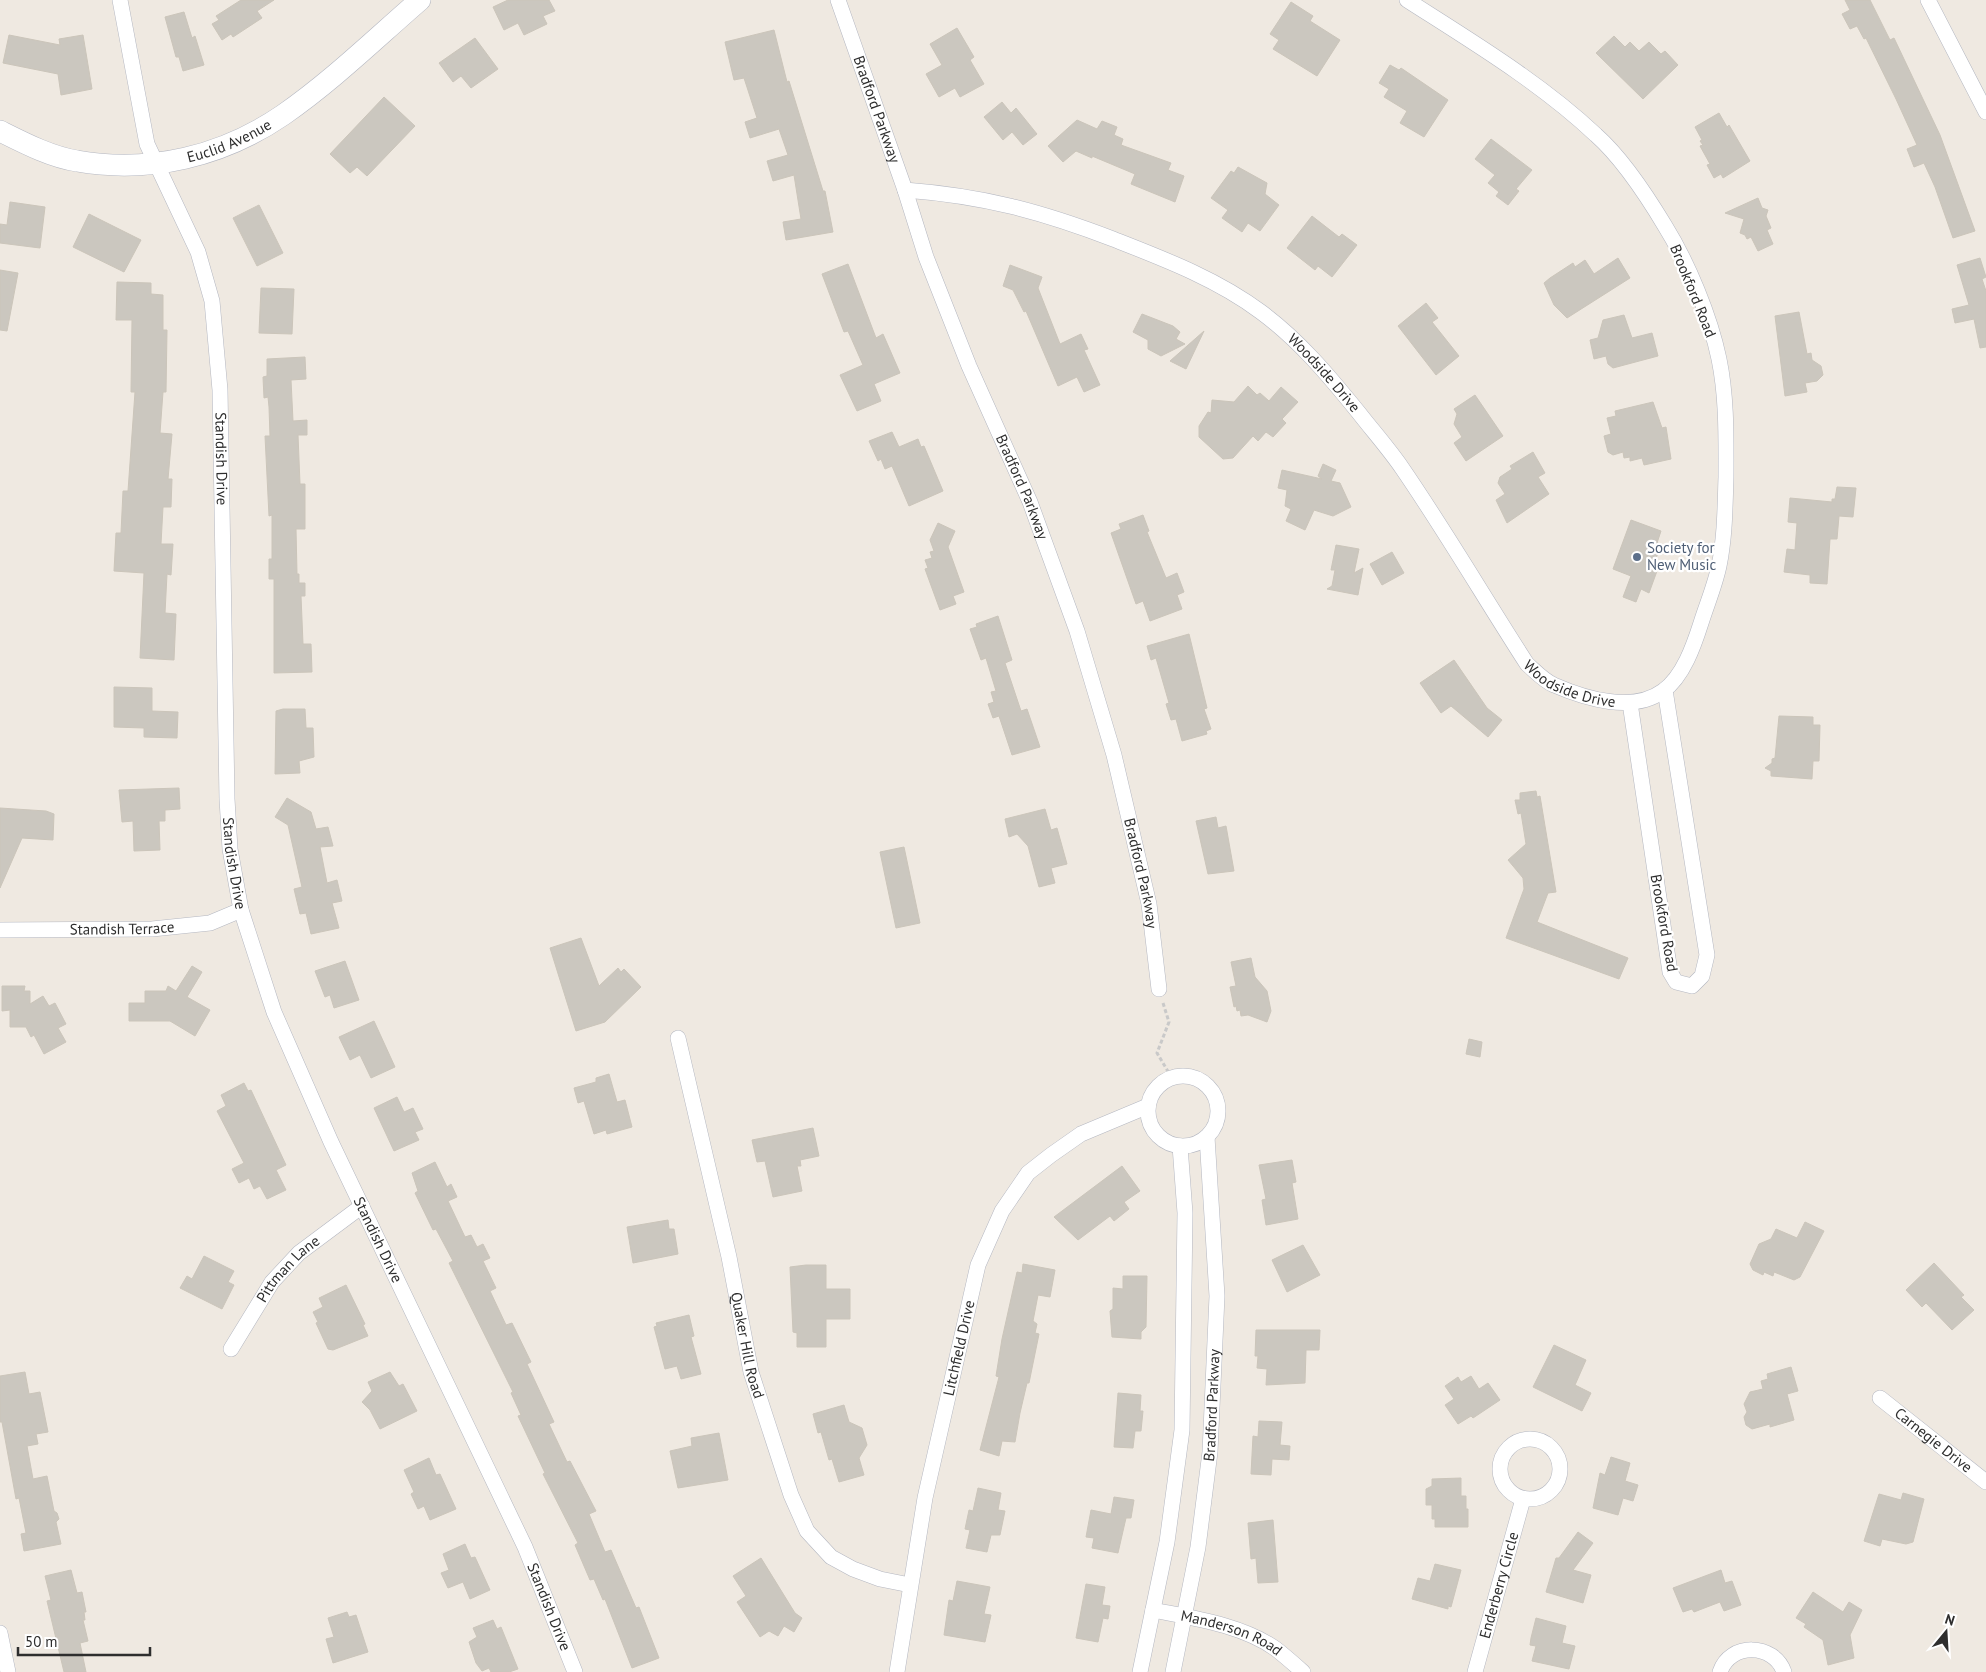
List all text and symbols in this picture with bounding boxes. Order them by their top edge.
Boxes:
street label: Bradford Parkway [849,53,905,165]
street label: Euclid Avenue [185,115,275,166]
street label: Brookford Road [1666,241,1721,340]
street label: Woodside Drive [1284,329,1365,416]
street label: Standish Drive [211,412,232,505]
street label: Bradford Parkway [992,431,1053,542]
place label: Society for New Music [1647,538,1717,574]
marker: Society for New Music [1631,551,1643,563]
street label: Woodside Drive [1520,656,1616,711]
street label: Bradford Parkway [1120,816,1162,929]
street label: Standish Drive [219,817,251,911]
street label: Brookford Road [1647,873,1682,973]
street label: Standish Terrace [70,917,175,939]
street label: Standish Drive [350,1194,407,1286]
street label: Pittman Lane [252,1231,323,1306]
street label: Quaker Hill Road [727,1290,769,1401]
street label: Litchfield Drive [939,1298,979,1398]
street label: Bradford Parkway [1199,1349,1224,1462]
street label: Carnegie Drive [1891,1403,1976,1476]
street label: Enderberry Circle [1475,1530,1522,1641]
street label: Standish Drive [523,1560,575,1653]
street label: Manderson Road [1179,1606,1286,1659]
north arrow [1921,1607,1971,1657]
text: N [1943,1610,1957,1630]
scale bar [18,1624,150,1656]
text: 50 m [25,1632,58,1651]

